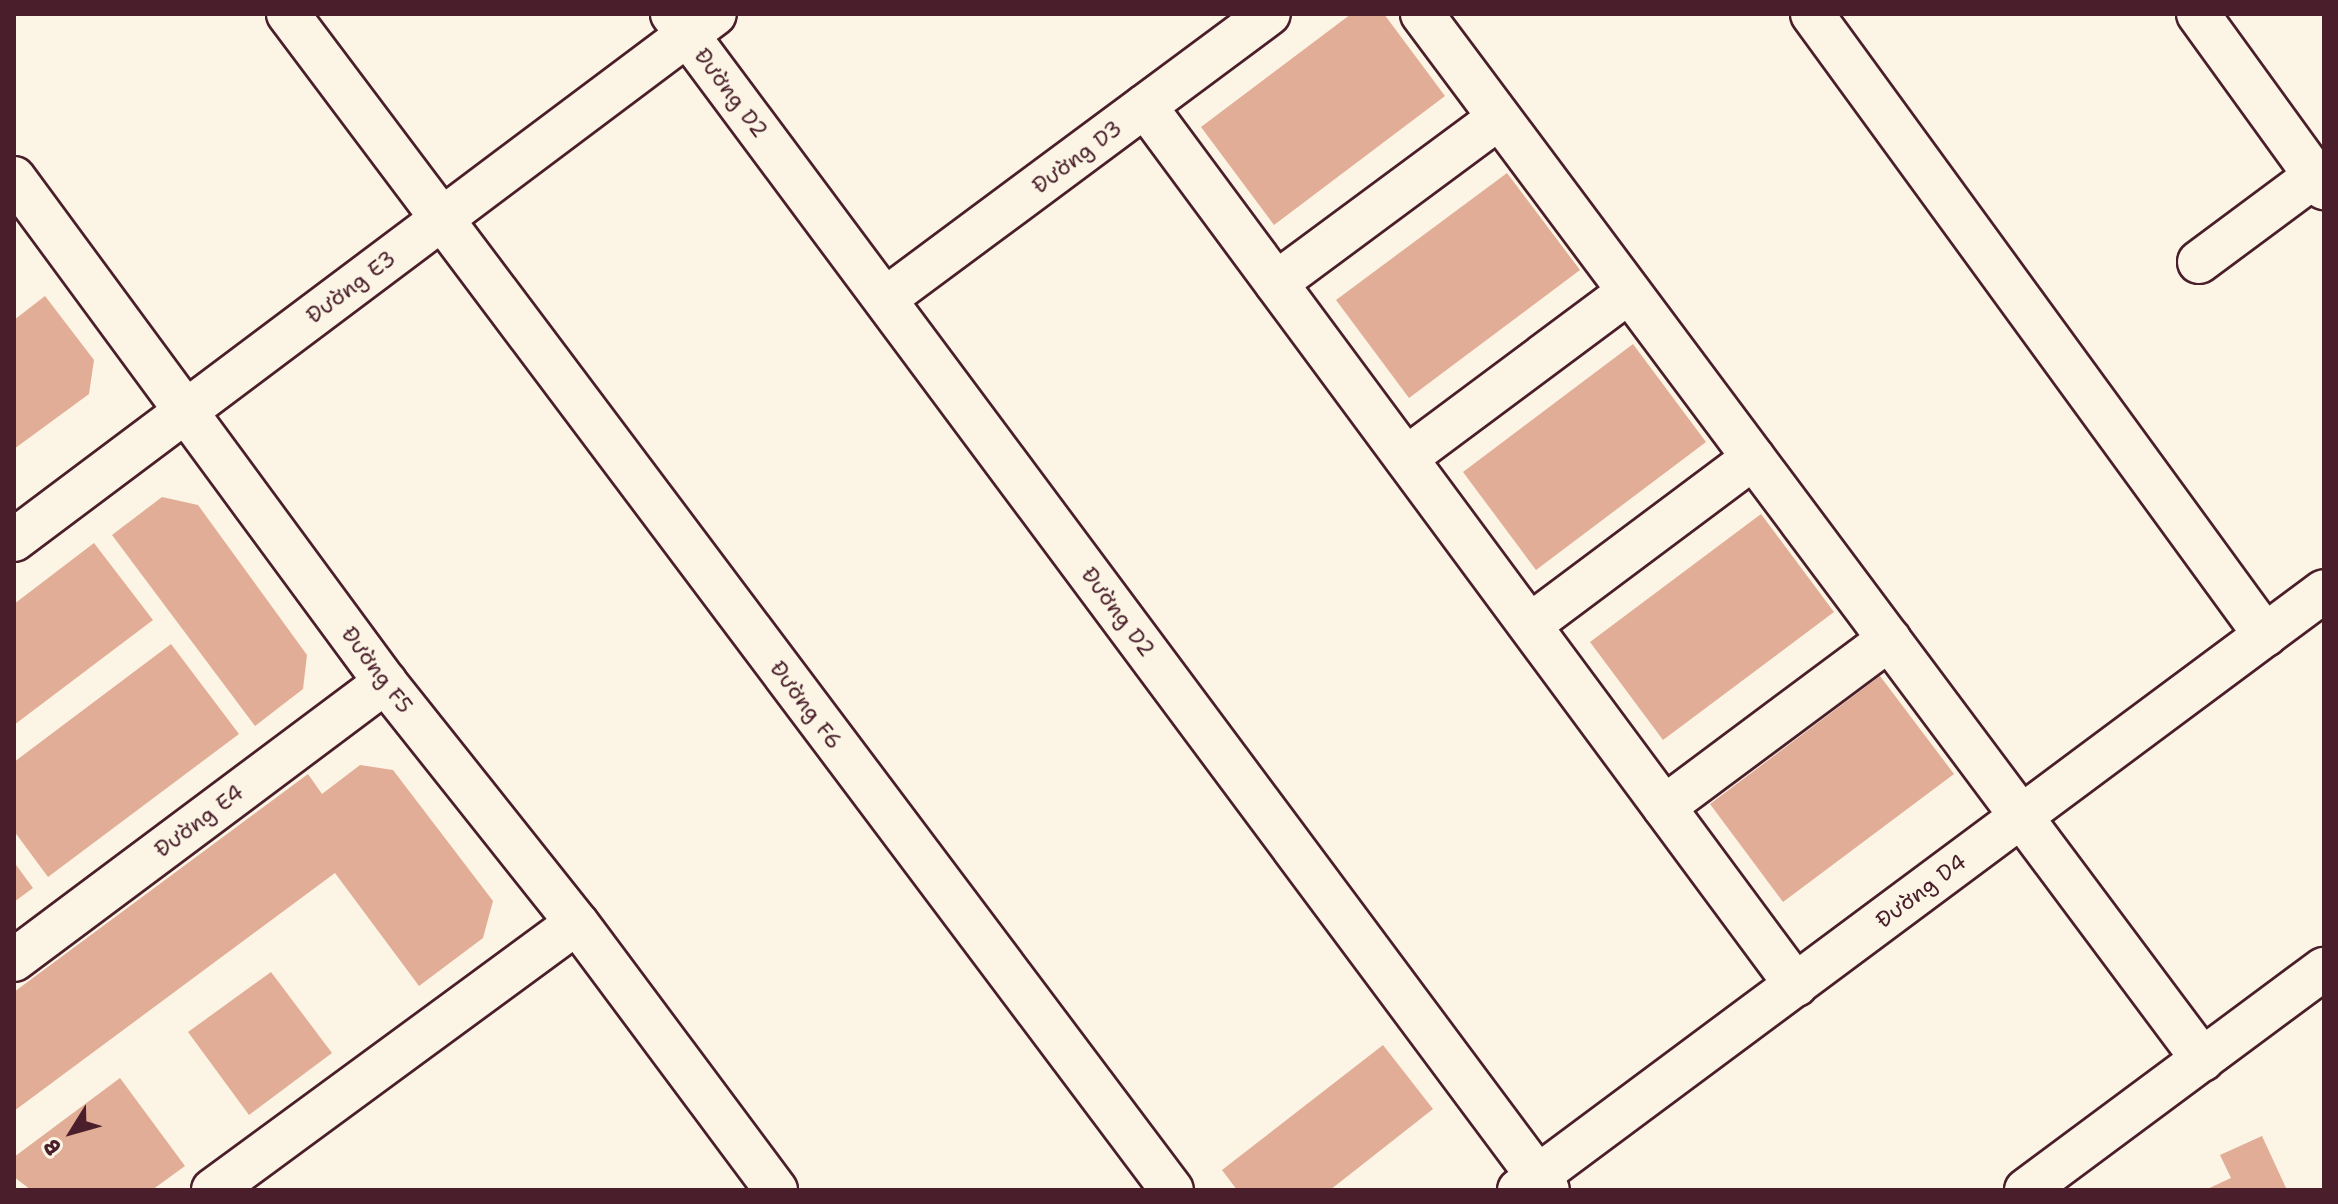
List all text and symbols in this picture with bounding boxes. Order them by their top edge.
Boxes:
street label: Đường D2 [689,43,773,143]
street label: Đường D3 [1027,115,1127,199]
street label: Đường E3 [301,245,401,329]
street label: Đường D2 [1076,562,1160,662]
street label: Đường F5 [336,621,418,719]
street label: Đường F6 [764,656,848,754]
street label: Đường E4 [149,779,249,863]
street label: Đường D4 [1871,848,1971,934]
north arrow [32,1092,112,1172]
text: B [37,1133,68,1161]

